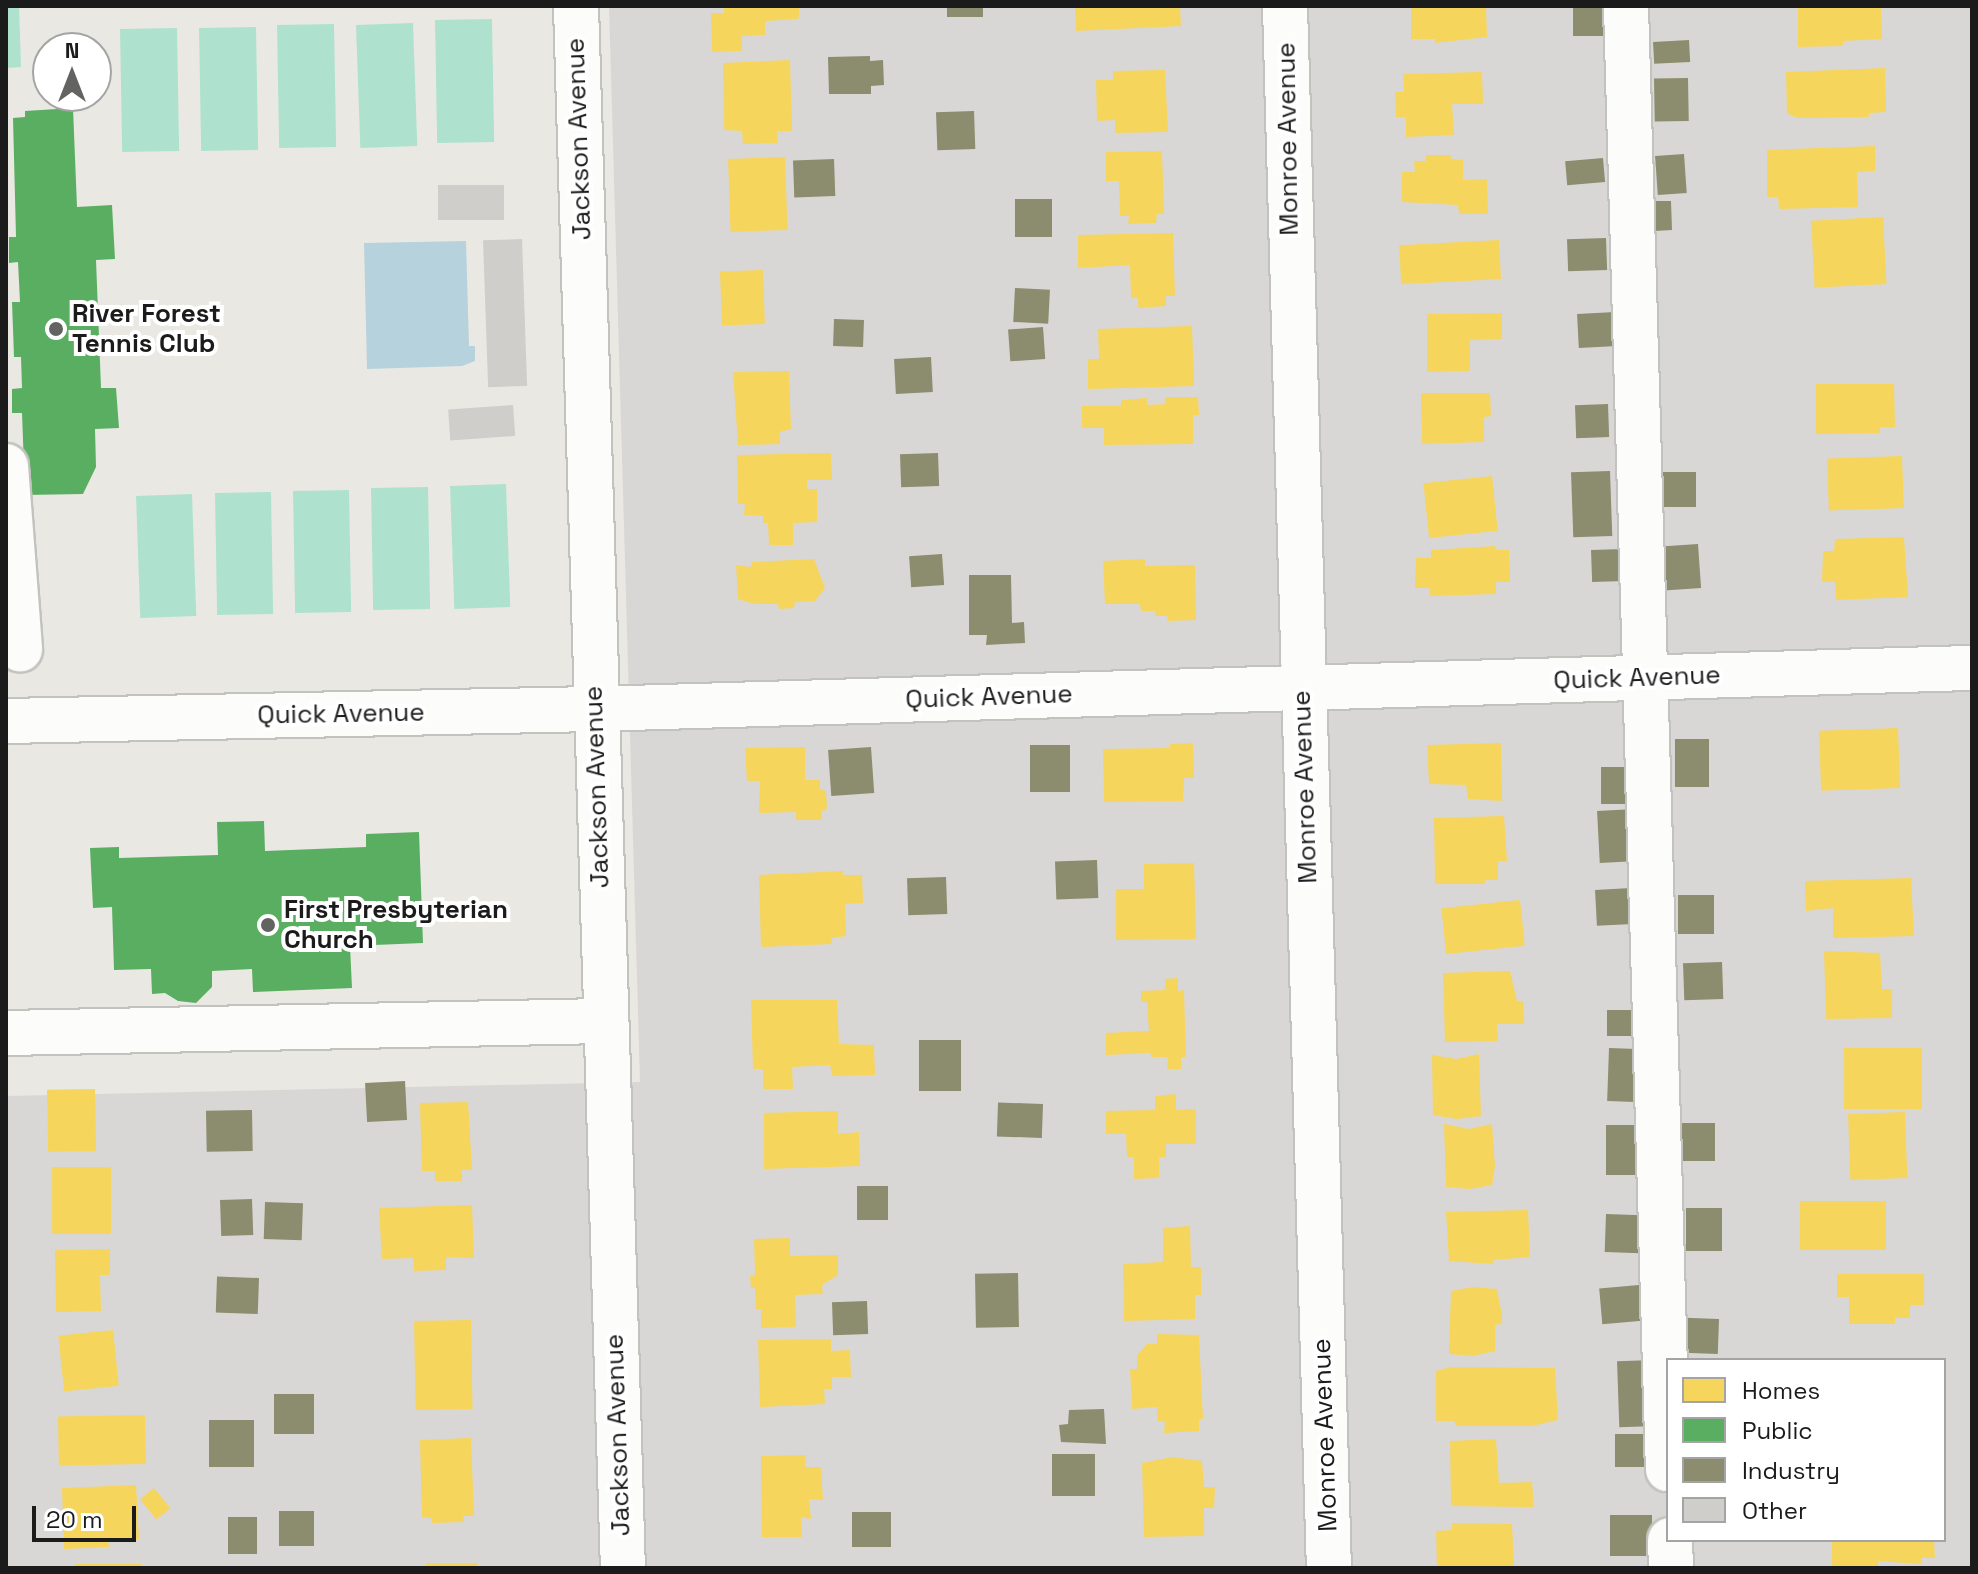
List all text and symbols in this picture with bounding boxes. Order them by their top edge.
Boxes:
north arrow [32,32,112,112]
text: N [65,36,79,64]
street label: Jackson Avenue [560,37,598,241]
street label: Monroe Avenue [1271,42,1305,236]
place label: River Forest Tennis Club [72,298,221,360]
marker: River Forest Tennis Club [47,320,65,338]
street label: Quick Avenue [1553,659,1721,697]
street label: Quick Avenue [905,678,1073,716]
street label: Jackson Avenue [578,685,616,889]
street label: Monroe Avenue [1286,690,1324,884]
street label: Quick Avenue [257,697,425,731]
place label: First Presbyterian Church [284,894,508,956]
marker: First Presbyterian Church [259,916,277,934]
street label: Jackson Avenue [599,1333,637,1537]
street label: Monroe Avenue [1306,1338,1344,1532]
legend [1666,1358,1946,1542]
text: Homes [1742,1375,1820,1406]
text: Public [1742,1415,1813,1446]
text: Industry [1742,1455,1840,1486]
scale bar [36,1490,140,1540]
text: Other [1742,1495,1807,1526]
text: 20 m [46,1504,103,1535]

